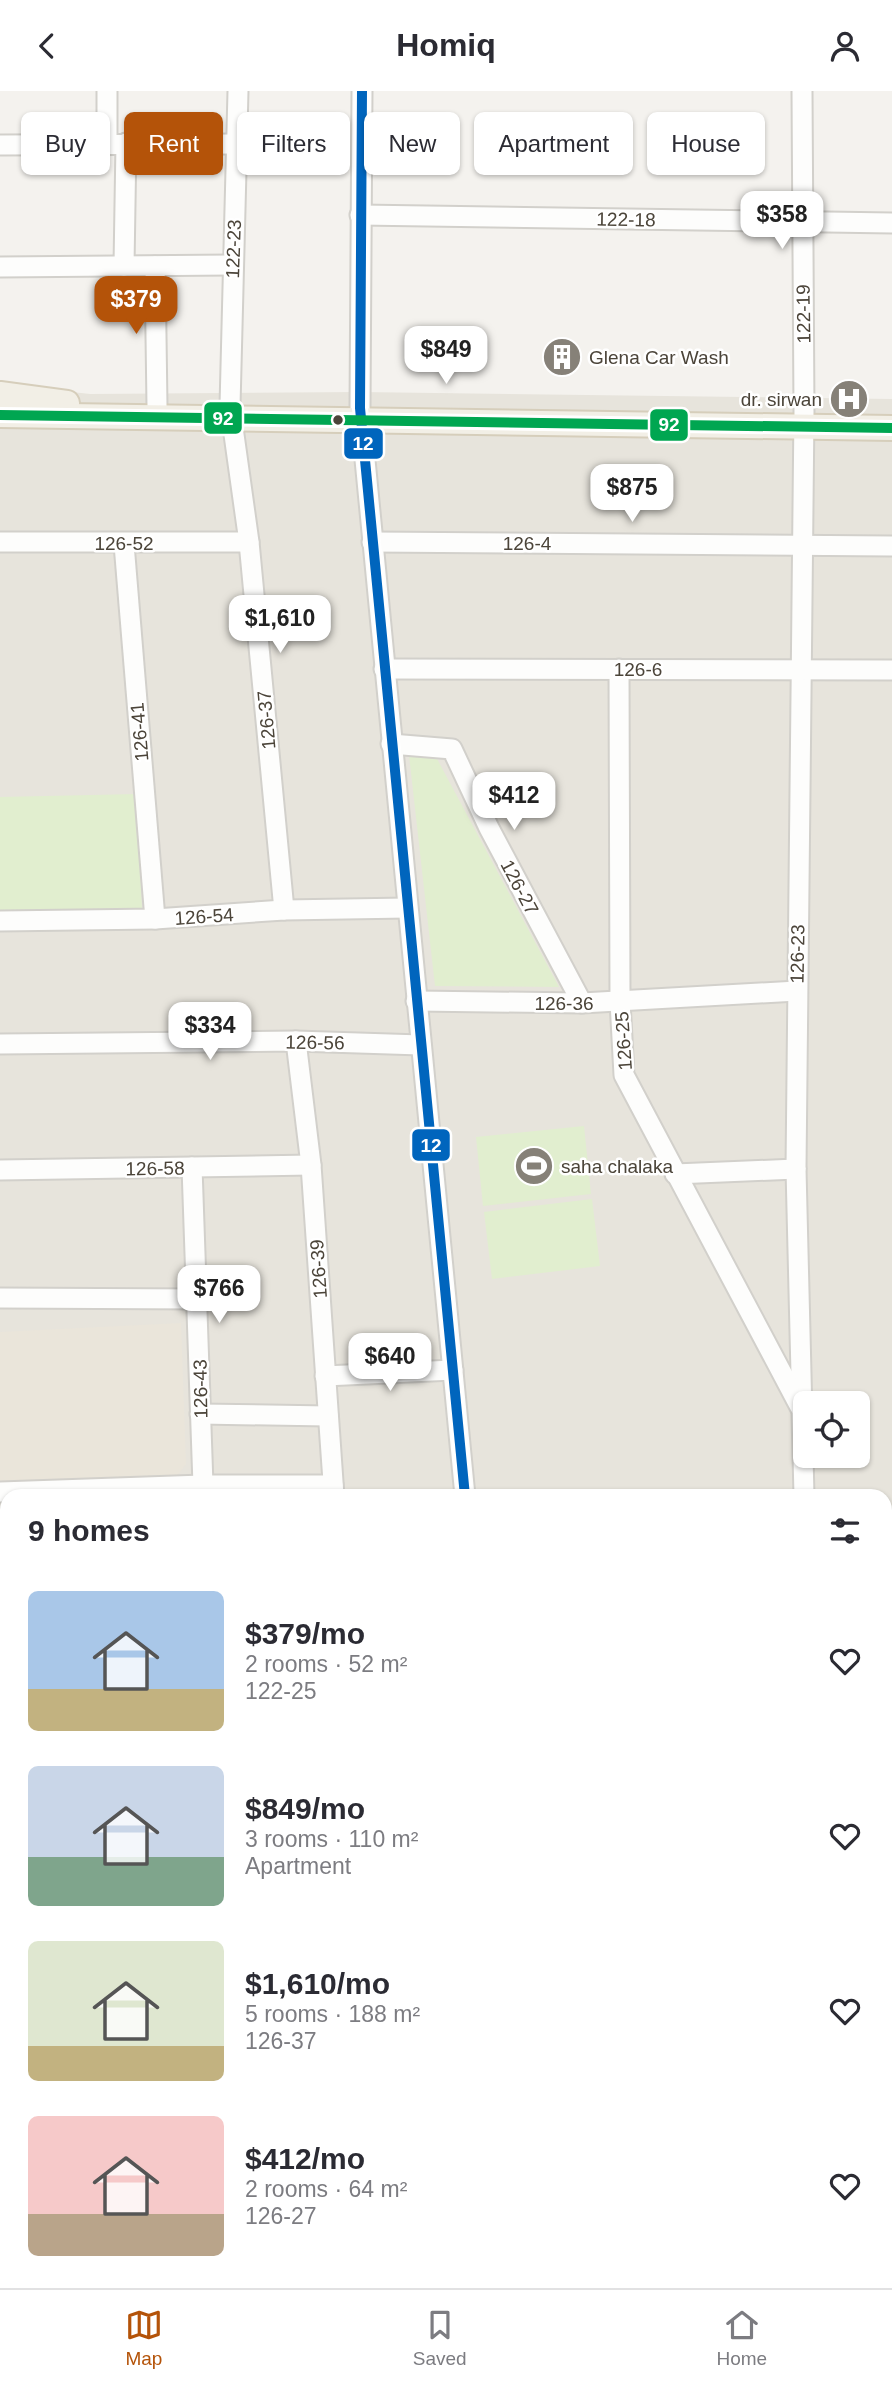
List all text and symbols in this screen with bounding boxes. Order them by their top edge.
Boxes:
icon: back [28,27,66,65]
text: Homiq [396,27,496,63]
icon: person [826,27,864,65]
chip: Buy [21,112,110,175]
chip: Rent [124,112,223,175]
chip: Filters [237,112,350,175]
chip: New [364,112,460,175]
chip: Apartment [474,112,633,175]
chip: House [647,112,765,175]
pin: $358 [741,191,823,251]
text: $358 [756,201,808,227]
street label: 122-18 [596,208,656,231]
street label: 122-23 [222,219,245,279]
pin: $379 [95,277,177,336]
street label: 122-19 [792,284,815,344]
text: $379 [110,286,162,312]
pin: $849 [405,327,487,386]
text: $849 [420,336,472,362]
building icon: Glena Car Wash [541,336,583,378]
place label: Glena Car Wash [589,347,729,368]
hospital icon: dr. sirwan [828,378,870,420]
place label: dr. sirwan [741,389,822,410]
line badge: 92 [203,401,243,435]
text: 92 [212,408,234,429]
line badge: 92 [649,408,689,442]
unlabelled marker [331,413,345,427]
text: 92 [658,414,680,435]
line badge: 12 [343,427,384,460]
text: 12 [352,433,374,454]
pin: $875 [591,465,673,524]
text: $875 [606,474,658,500]
street label: 126-52 [94,533,154,554]
street label: 126-4 [503,533,552,554]
pin: $1,610 [223,595,337,655]
text: $1,610 [245,605,315,631]
street label: 126-6 [614,659,662,680]
street label: 126-37 [253,690,280,750]
street label: 126-41 [126,702,153,762]
pin: $412 [473,773,555,832]
text: $412 [488,782,540,808]
street label: 126-27 [496,856,543,918]
street label: 126-54 [174,904,235,929]
street label: 126-23 [786,924,809,984]
street label: 126-36 [534,993,594,1014]
pin: $334 [169,1003,251,1062]
street label: 126-25 [611,1011,636,1071]
text: $334 [184,1012,236,1038]
street label: 126-56 [285,1031,345,1054]
line badge: 12 [411,1128,451,1162]
text: 12 [420,1135,442,1156]
sports icon: saha chalaka [513,1145,555,1187]
place label: saha chalaka [561,1156,673,1177]
street label: 126-58 [125,1157,185,1180]
street label: 126-39 [306,1239,331,1299]
pin: $766 [178,1265,260,1325]
text: $766 [193,1275,245,1301]
pin: $640 [349,1333,431,1393]
text: $640 [364,1343,416,1369]
street label: 126-43 [189,1359,212,1419]
map controls [793,1391,870,1468]
button: locate [793,1391,870,1468]
icon: filters [826,1512,864,1550]
text: 9 homes [28,1514,150,1547]
text: $379/mo [245,1617,365,1650]
icon: home [84,1619,168,1703]
icon: heart [826,1642,864,1680]
text: 2 rooms · 52 m² [245,1651,407,1677]
text: 122-25 [245,1678,317,1704]
text: $849/mo [245,1792,365,1825]
icon: home [84,1794,168,1878]
icon: heart [826,1817,864,1855]
text: 3 rooms · 110 m² [245,1826,418,1852]
text: Apartment [245,1853,351,1879]
text: $1,610/mo [245,1967,390,2000]
icon: home [84,1969,168,2053]
icon: heart [826,1992,864,2030]
text: 5 rooms · 188 m² [245,2001,420,2027]
text: 126-37 [245,2028,317,2054]
text: $412/mo [245,2142,365,2175]
icon: home [84,2144,168,2228]
icon: heart [826,2167,864,2205]
text: 2 rooms · 64 m² [245,2176,407,2202]
text: 126-27 [245,2203,317,2229]
tab: Map [125,2306,163,2370]
tab: Saved [413,2306,467,2370]
tab: Home [716,2306,767,2370]

